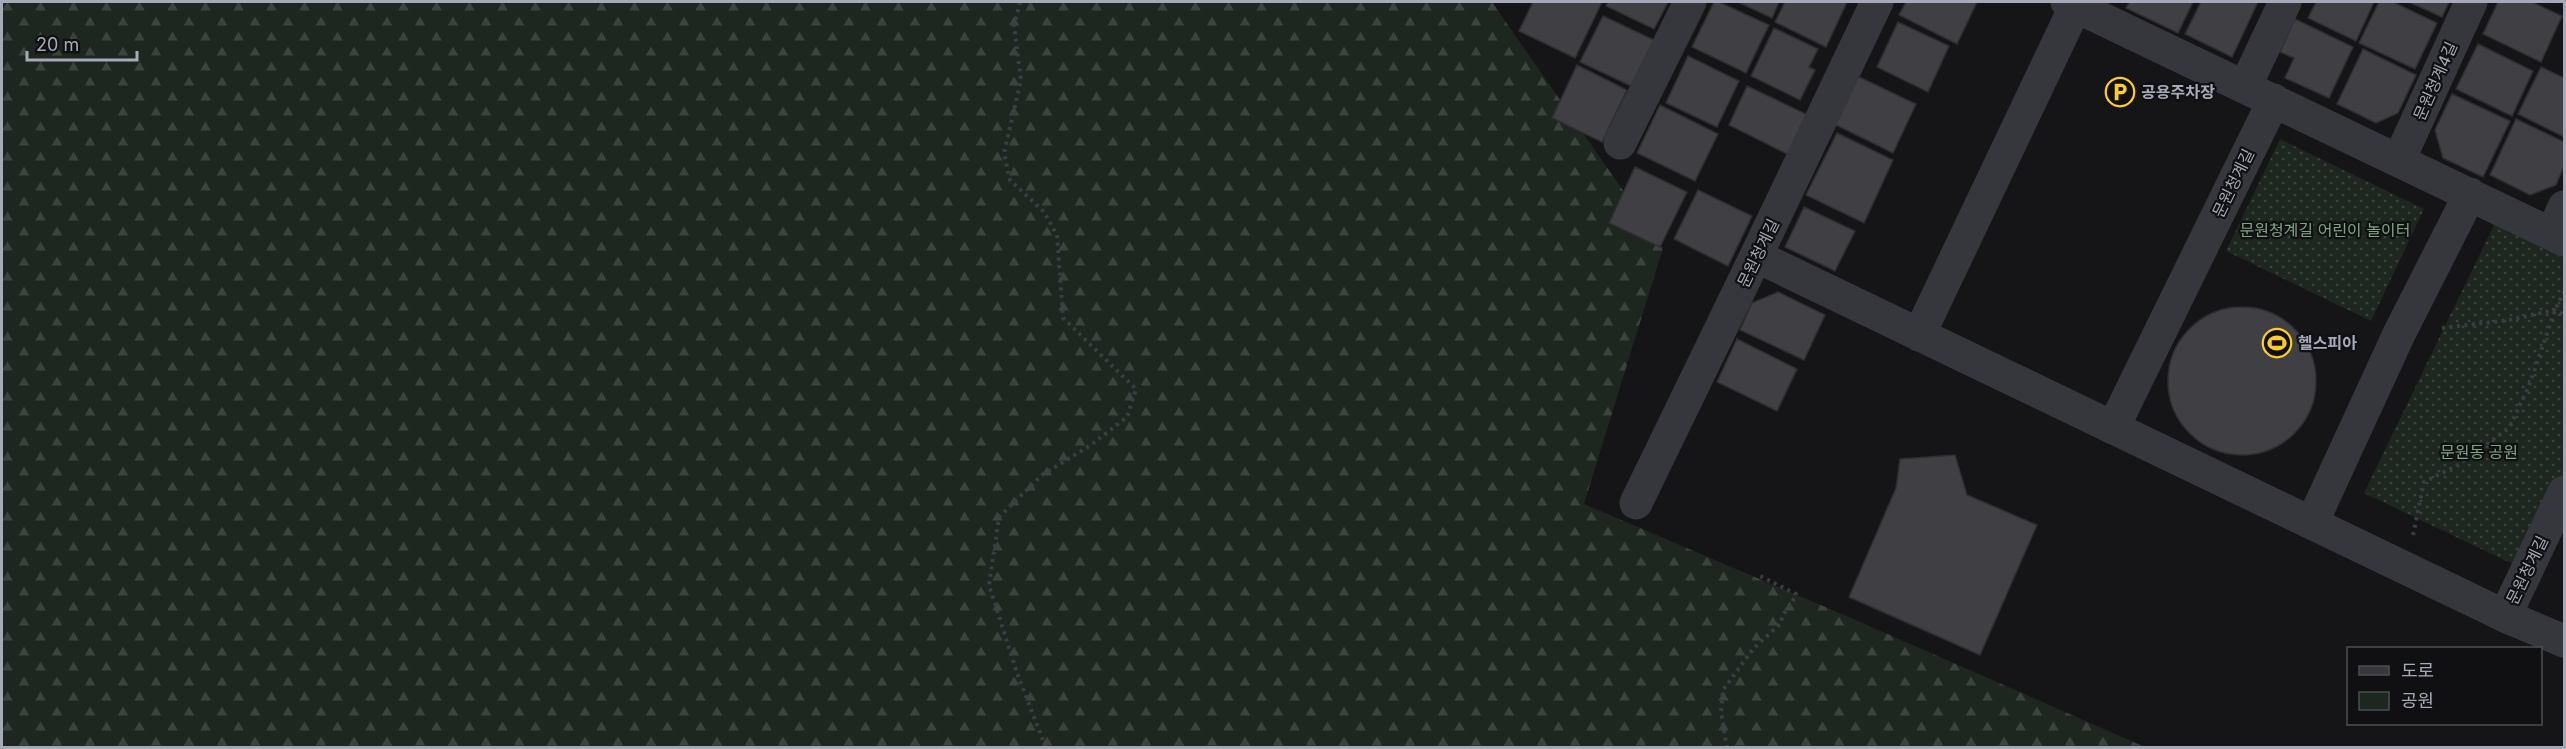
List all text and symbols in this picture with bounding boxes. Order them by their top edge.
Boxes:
scale bar [27,24,136,62]
text: 20 m [36,34,79,55]
street label: 문원청계4길 [2409,39,2461,123]
parking icon: 공용주차장 [2104,76,2136,108]
place label: 공용주차장 [2141,82,2215,102]
street label: 문원청계길 [2208,146,2258,220]
street label: 문원청계길 [1733,216,1783,290]
park label: 문원청계길 어린이 놀이터 [2240,220,2410,240]
sports icon: 헬스피아 [2261,327,2293,359]
place label: 헬스피아 [2298,333,2357,353]
park label: 문원동 공원 [2440,442,2518,462]
street label: 문원청계길 [2502,533,2552,607]
legend [2347,647,2542,725]
text: 도로 [2401,660,2434,681]
text: 공원 [2401,690,2434,711]

